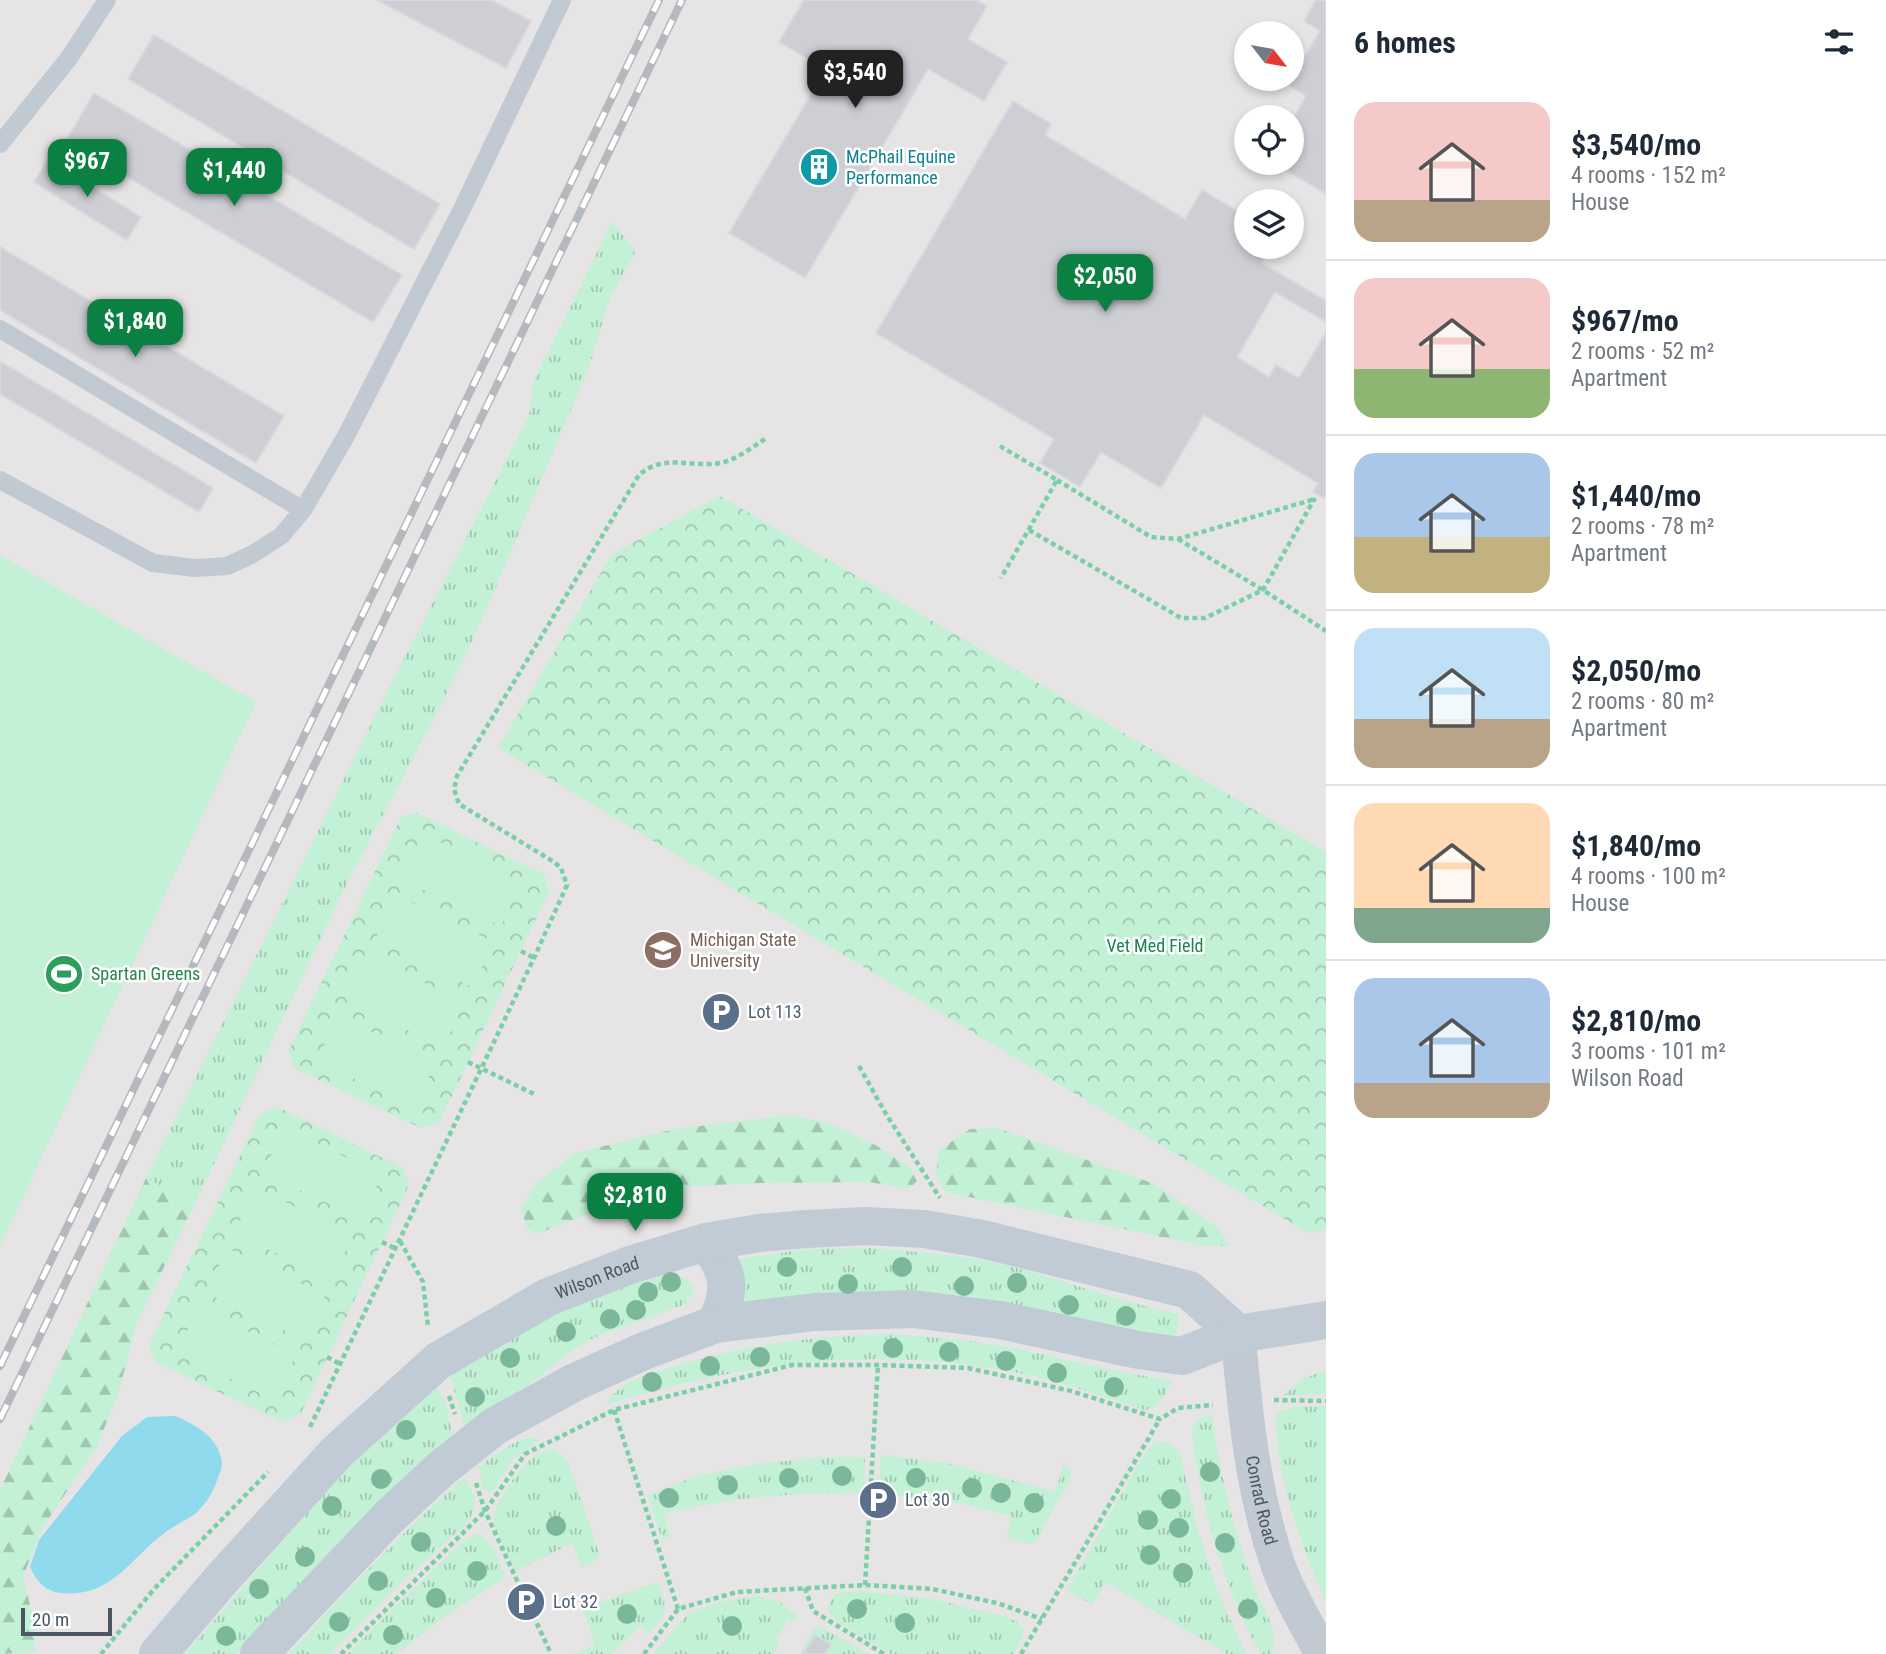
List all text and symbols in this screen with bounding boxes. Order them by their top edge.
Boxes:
north arrow [1234,21,1304,91]
map controls [1234,21,1304,259]
icon: filters [1820,23,1858,61]
text: 6 homes [1354,25,1456,60]
pin: $3,540 [798,50,912,110]
text: $3,540 [823,59,887,86]
button: locate [1234,105,1304,175]
text: $3,540/mo [1571,127,1701,162]
icon: home [1410,130,1494,214]
pin: $967 [46,140,128,199]
building icon: McPhail Equine Performance [798,146,840,188]
place label: McPhail Equine Performance [846,146,955,188]
text: $967 [64,148,110,175]
pin: $1,440 [177,148,291,208]
text: $1,440 [202,157,266,184]
text: 4 rooms · 152 m² [1571,162,1726,189]
button: layers [1234,189,1304,259]
text: House [1571,189,1629,216]
pin: $2,050 [1048,254,1162,314]
text: $2,050 [1073,263,1137,290]
pin: $1,840 [78,300,192,359]
text: $967/mo [1571,303,1679,338]
icon: home [1410,306,1494,390]
text: $1,840 [103,308,167,335]
text: 2 rooms · 52 m² [1571,338,1714,365]
text: Apartment [1571,365,1667,392]
text: $1,440/mo [1571,478,1701,513]
icon: home [1410,481,1494,565]
text: 2 rooms · 78 m² [1571,513,1714,540]
text: Apartment [1571,540,1667,567]
text: $2,050/mo [1571,653,1701,688]
icon: home [1410,656,1494,740]
text: 2 rooms · 80 m² [1571,688,1714,715]
text: Apartment [1571,715,1667,742]
text: $1,840/mo [1571,828,1701,863]
icon: home [1410,831,1494,915]
text: 4 rooms · 100 m² [1571,863,1726,890]
text: House [1571,890,1629,917]
school or university icon: Michigan State University [642,929,684,971]
place label: Michigan State University [690,929,796,971]
park label: Vet Med Field [1107,935,1203,956]
sports icon: Spartan Greens [43,953,85,995]
place label: Spartan Greens [91,963,200,984]
parking icon: Lot 113 [700,991,742,1033]
place label: Lot 113 [748,1001,802,1022]
text: $2,810/mo [1571,1003,1701,1038]
icon: home [1410,1006,1494,1090]
text: 3 rooms · 101 m² [1571,1038,1726,1065]
text: Wilson Road [1571,1065,1684,1092]
pin: $2,810 [578,1174,692,1233]
text: $2,810 [603,1182,667,1209]
street label: Wilson Road [552,1252,641,1303]
street label: Conrad Road [1242,1454,1282,1547]
parking icon: Lot 30 [857,1479,899,1521]
place label: Lot 30 [905,1489,950,1510]
parking icon: Lot 32 [505,1581,547,1623]
place label: Lot 32 [553,1591,598,1612]
scale bar [21,1605,112,1637]
text: 20 m [32,1608,69,1631]

